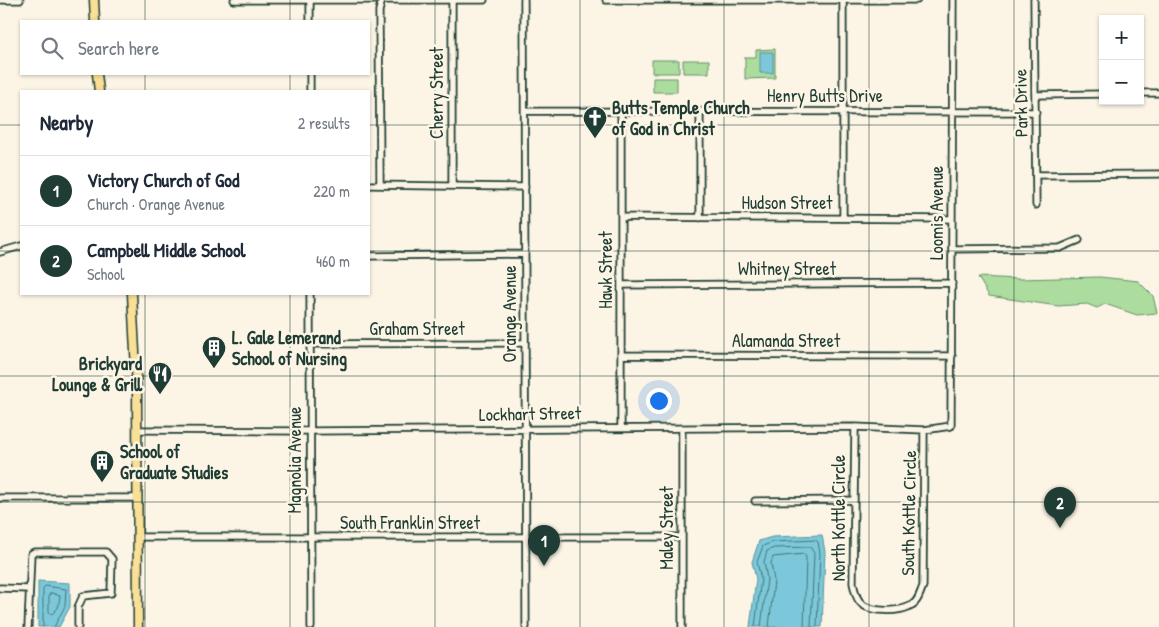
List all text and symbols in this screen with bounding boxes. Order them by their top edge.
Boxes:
map controls [1099,15,1144,105]
button: + [1099,15,1144,60]
search box [20,20,370,75]
icon: search [38,34,66,62]
text: Search here [78,35,159,61]
street label: Cherry Street [424,46,449,139]
button: − [1099,60,1144,105]
street label: Park Drive [1007,69,1034,137]
street label: Henry Butts Drive [767,83,883,108]
place label: Butts Temple Church of God in Christ [612,95,750,141]
church icon: Butts Temple Church of God in Christ [582,105,608,139]
text: Nearby [40,108,93,137]
text: 2 results [298,112,350,134]
street label: Loomis Avenue [924,166,949,260]
text: Victory Church of God [87,167,239,193]
text: 1 [53,180,59,202]
text: 220 m [313,180,350,202]
street label: Hudson Street [741,190,833,215]
text: Church · Orange Avenue [87,193,225,215]
street label: Hawk Street [593,231,618,309]
text: Campbell Middle School [87,237,246,263]
text: 2 [52,250,60,272]
text: 460 m [316,250,350,272]
street label: Whitney Street [738,256,837,281]
text: School [87,263,124,285]
street label: Orange Avenue [497,265,522,363]
street label: Graham Street [369,316,466,341]
place label: L. Gale Lemerand School of Nursing [232,325,347,372]
street label: Alamanda Street [732,328,841,353]
building icon: L. Gale Lemerand School of Nursing [201,335,227,369]
place label: Brickyard Lounge & Grill [52,351,143,398]
restaurant icon: Brickyard Lounge & Grill [147,361,173,395]
your location [646,388,672,414]
street label: Lockhart Street [479,400,582,427]
street label: Magnolia Avenue [282,407,307,513]
place label: School of Graduate Studies [120,439,228,485]
building icon: School of Graduate Studies [89,449,115,483]
street label: South Kottle Circle [895,450,922,576]
street label: North Kottle Circle [826,455,851,581]
street label: Maley Street [654,486,679,570]
pin: 2 [1044,487,1076,528]
street label: South Franklin Street [340,510,481,535]
pin: 1 [528,525,560,566]

